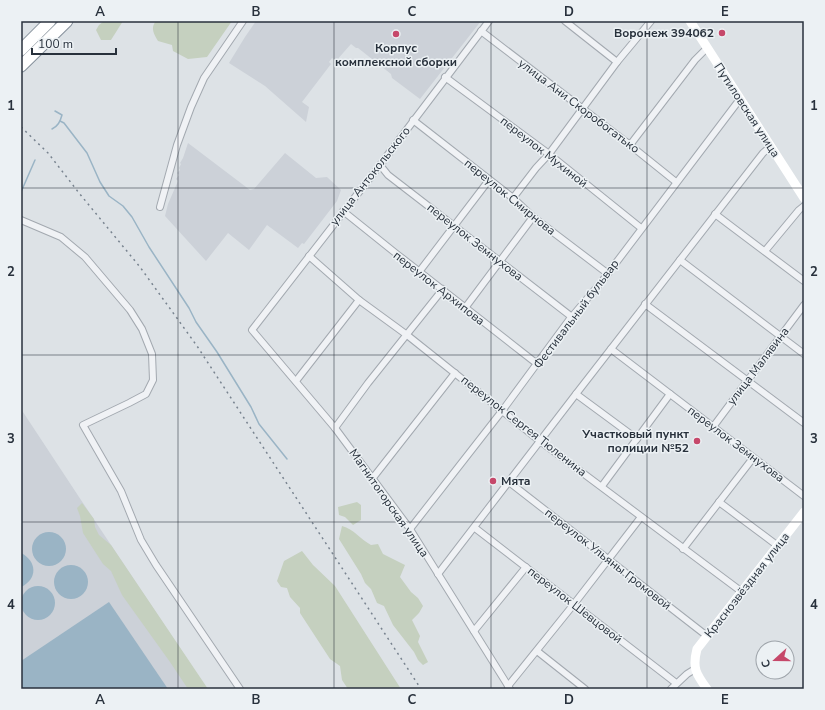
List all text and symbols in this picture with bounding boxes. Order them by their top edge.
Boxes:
text: A [95,3,105,21]
text: B [252,3,261,21]
text: C [408,3,417,21]
text: D [564,3,574,21]
text: E [721,3,729,21]
place label: Воронеж 394062 [614,25,714,41]
marker: Воронеж 394062 [717,28,727,38]
marker: Корпус комплексной сборки [391,29,401,39]
scale bar [32,30,116,56]
text: 100 m [38,36,73,52]
place label: Корпус комплексной сборки [335,40,457,70]
street label: улица Ани Скоробогатько [515,55,643,157]
street label: Путиловская улица [710,60,784,160]
text: 1 [7,97,15,115]
text: 1 [810,97,818,115]
street label: переулок Мухиной [497,113,591,191]
street label: улица Антокольского [326,123,414,229]
street label: переулок Смирнова [461,155,559,239]
street label: переулок Земнухова [424,200,526,284]
street label: переулок Архипова [390,247,488,329]
street label: Фестивальный бульвар [530,256,622,372]
text: 2 [7,263,15,281]
text: 2 [810,263,818,281]
street label: улица Малявина [723,324,793,408]
street label: переулок Сергея Тюленина [458,372,590,480]
street label: переулок Земнухова [684,402,788,486]
place label: Участковый пункт полиции №52 [581,426,689,456]
text: 3 [7,430,15,448]
text: 3 [810,430,818,448]
marker: Участковый пункт полиции №52 [692,436,702,446]
street label: Магнитогорская улица [346,446,432,560]
place label: Мята [501,473,531,489]
marker: Мята [488,476,498,486]
street label: переулок Ульяны Громовой [542,505,674,613]
street label: Краснозвёздная улица [701,529,793,641]
street label: переулок Шевцовой [524,563,626,647]
text: 4 [7,596,15,614]
text: 4 [810,596,818,614]
north arrow [755,640,795,680]
text: С [758,657,774,670]
text: A [95,691,105,709]
text: B [252,691,261,709]
text: C [408,691,417,709]
text: D [564,691,574,709]
text: E [721,691,729,709]

